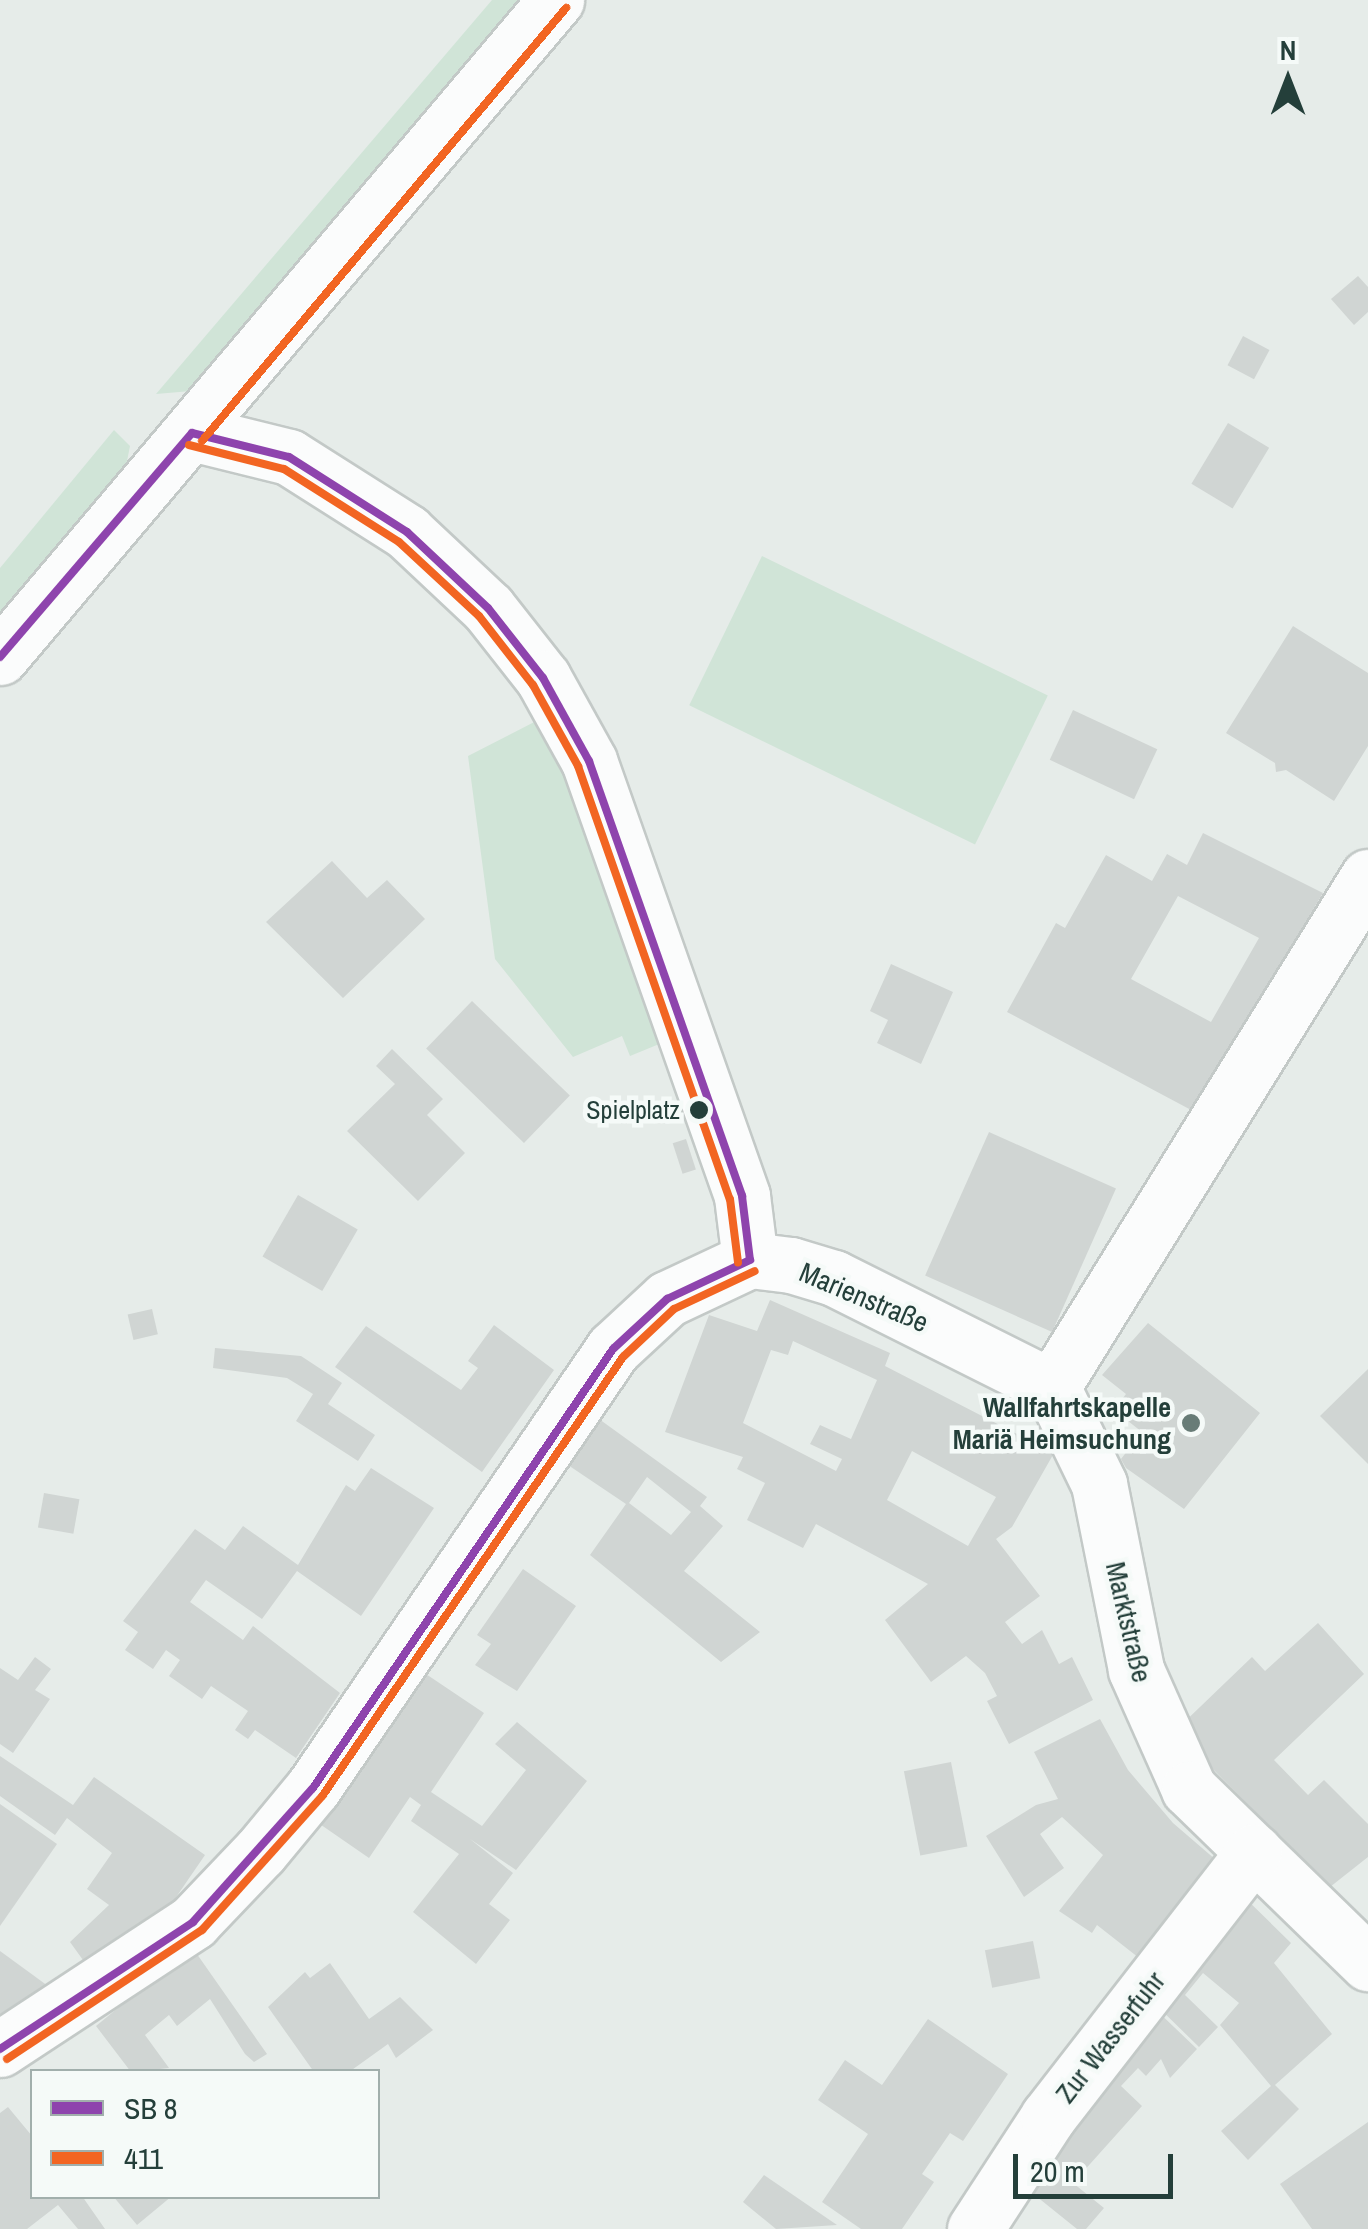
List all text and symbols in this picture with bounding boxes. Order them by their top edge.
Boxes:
north arrow [1238,30,1338,130]
text: N [1280,31,1296,69]
place label: Spielplatz [586,1094,680,1126]
marker: Spielplatz [689,1100,709,1120]
street label: Marienstraße [795,1255,933,1339]
place label: Wallfahrtskapelle Mariä Heimsuchung [953,1390,1171,1456]
marker: Wallfahrtskapelle Mariä Heimsuchung [1180,1412,1202,1434]
street label: Marktstraße [1099,1559,1159,1685]
street label: Zur Wasserfuhr [1048,1965,1172,2109]
legend [30,2069,380,2199]
text: SB 8 [124,2088,177,2128]
scale bar [1018,2134,1178,2196]
text: 411 [124,2138,163,2178]
text: 20 m [1030,2151,1085,2191]

